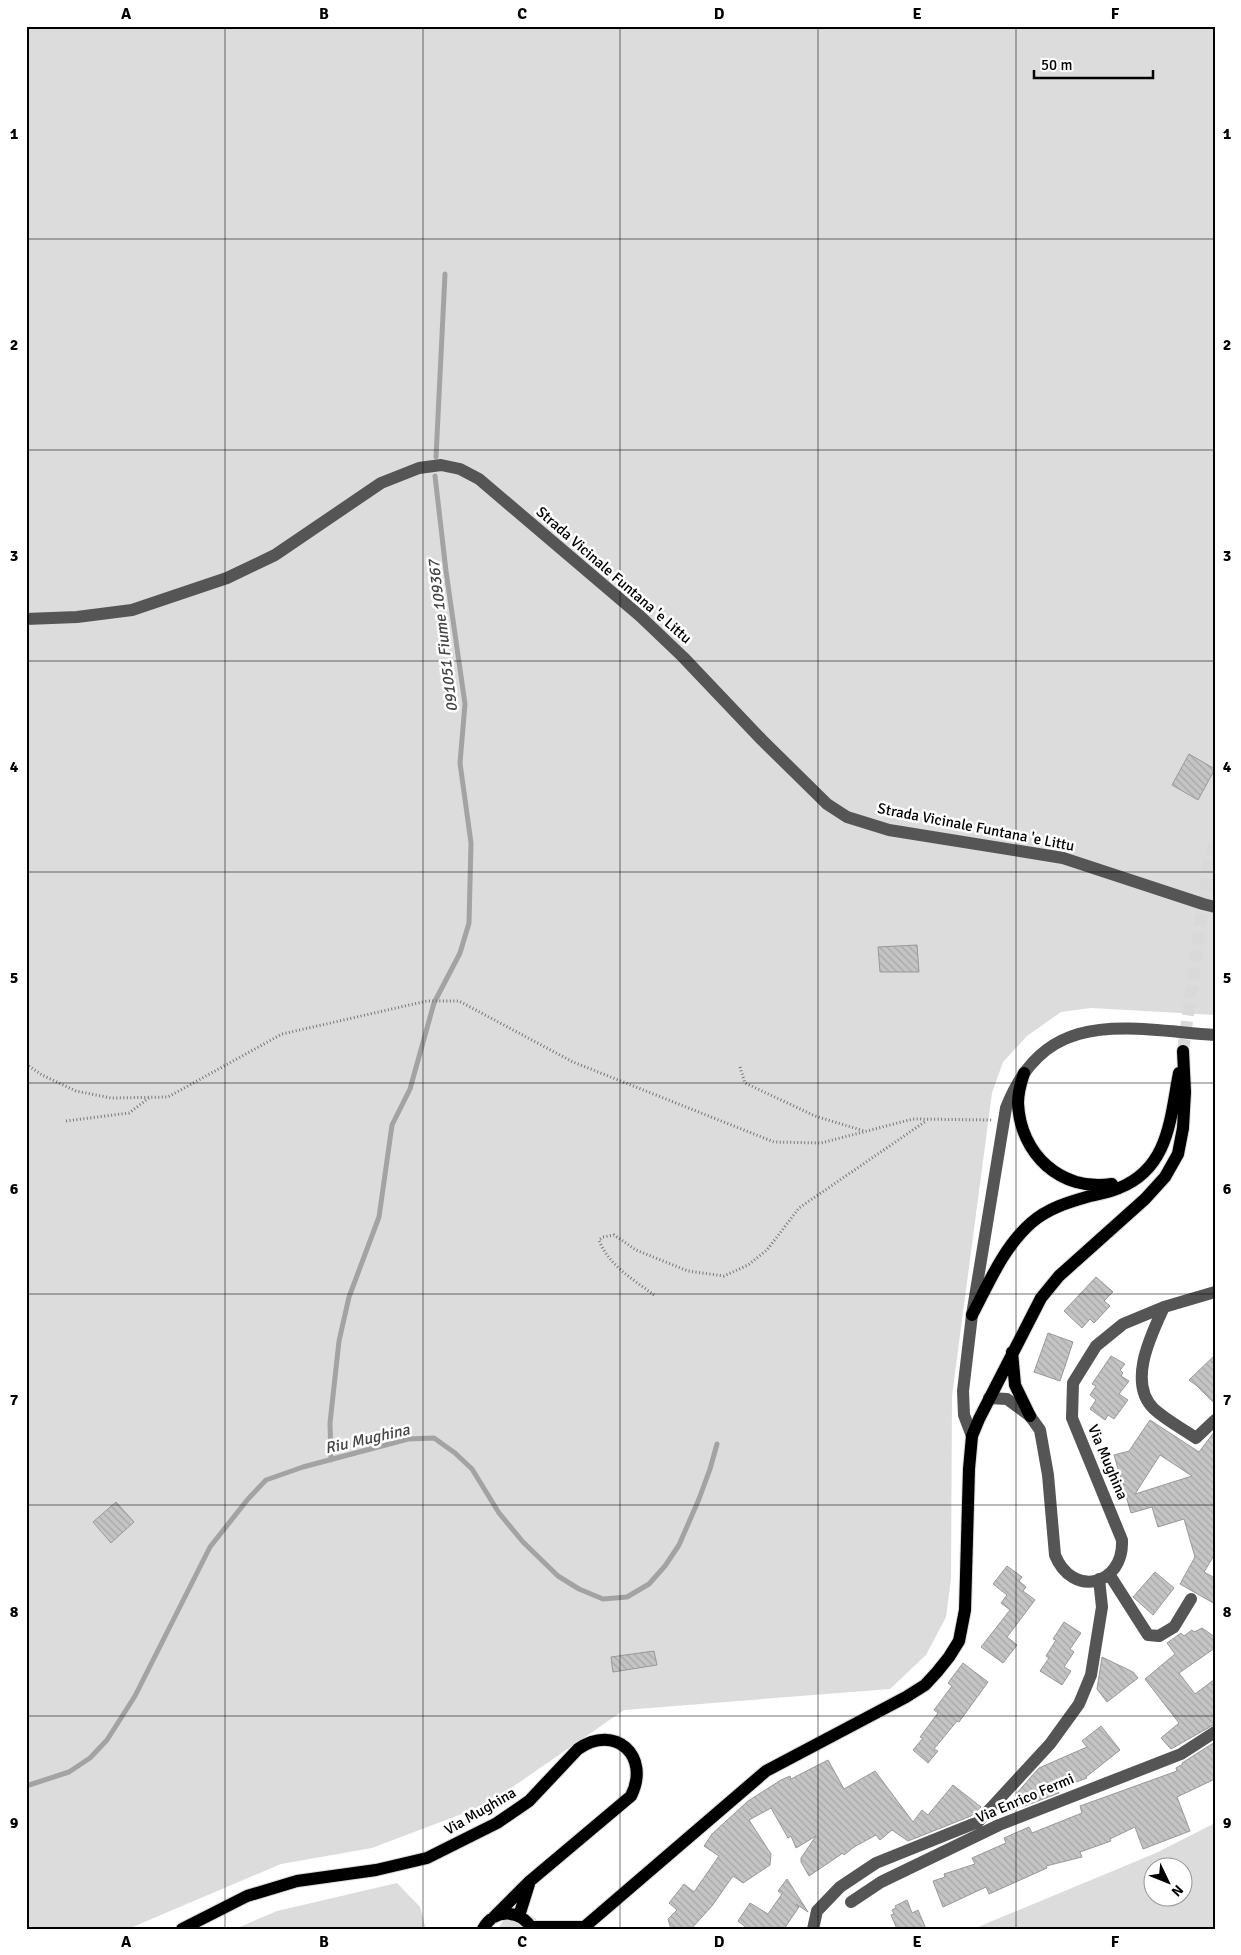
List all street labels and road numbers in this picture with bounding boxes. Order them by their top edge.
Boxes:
street label: Strada Vicinale Funtana 'e Littu [533,503,695,647]
street label: Strada Vicinale Funtana 'e Littu [876,799,1076,855]
street label: Via Mughina [1084,1422,1132,1502]
street label: Via Enrico Fermi [973,1769,1077,1827]
street label: Via Mughina [441,1783,519,1839]

